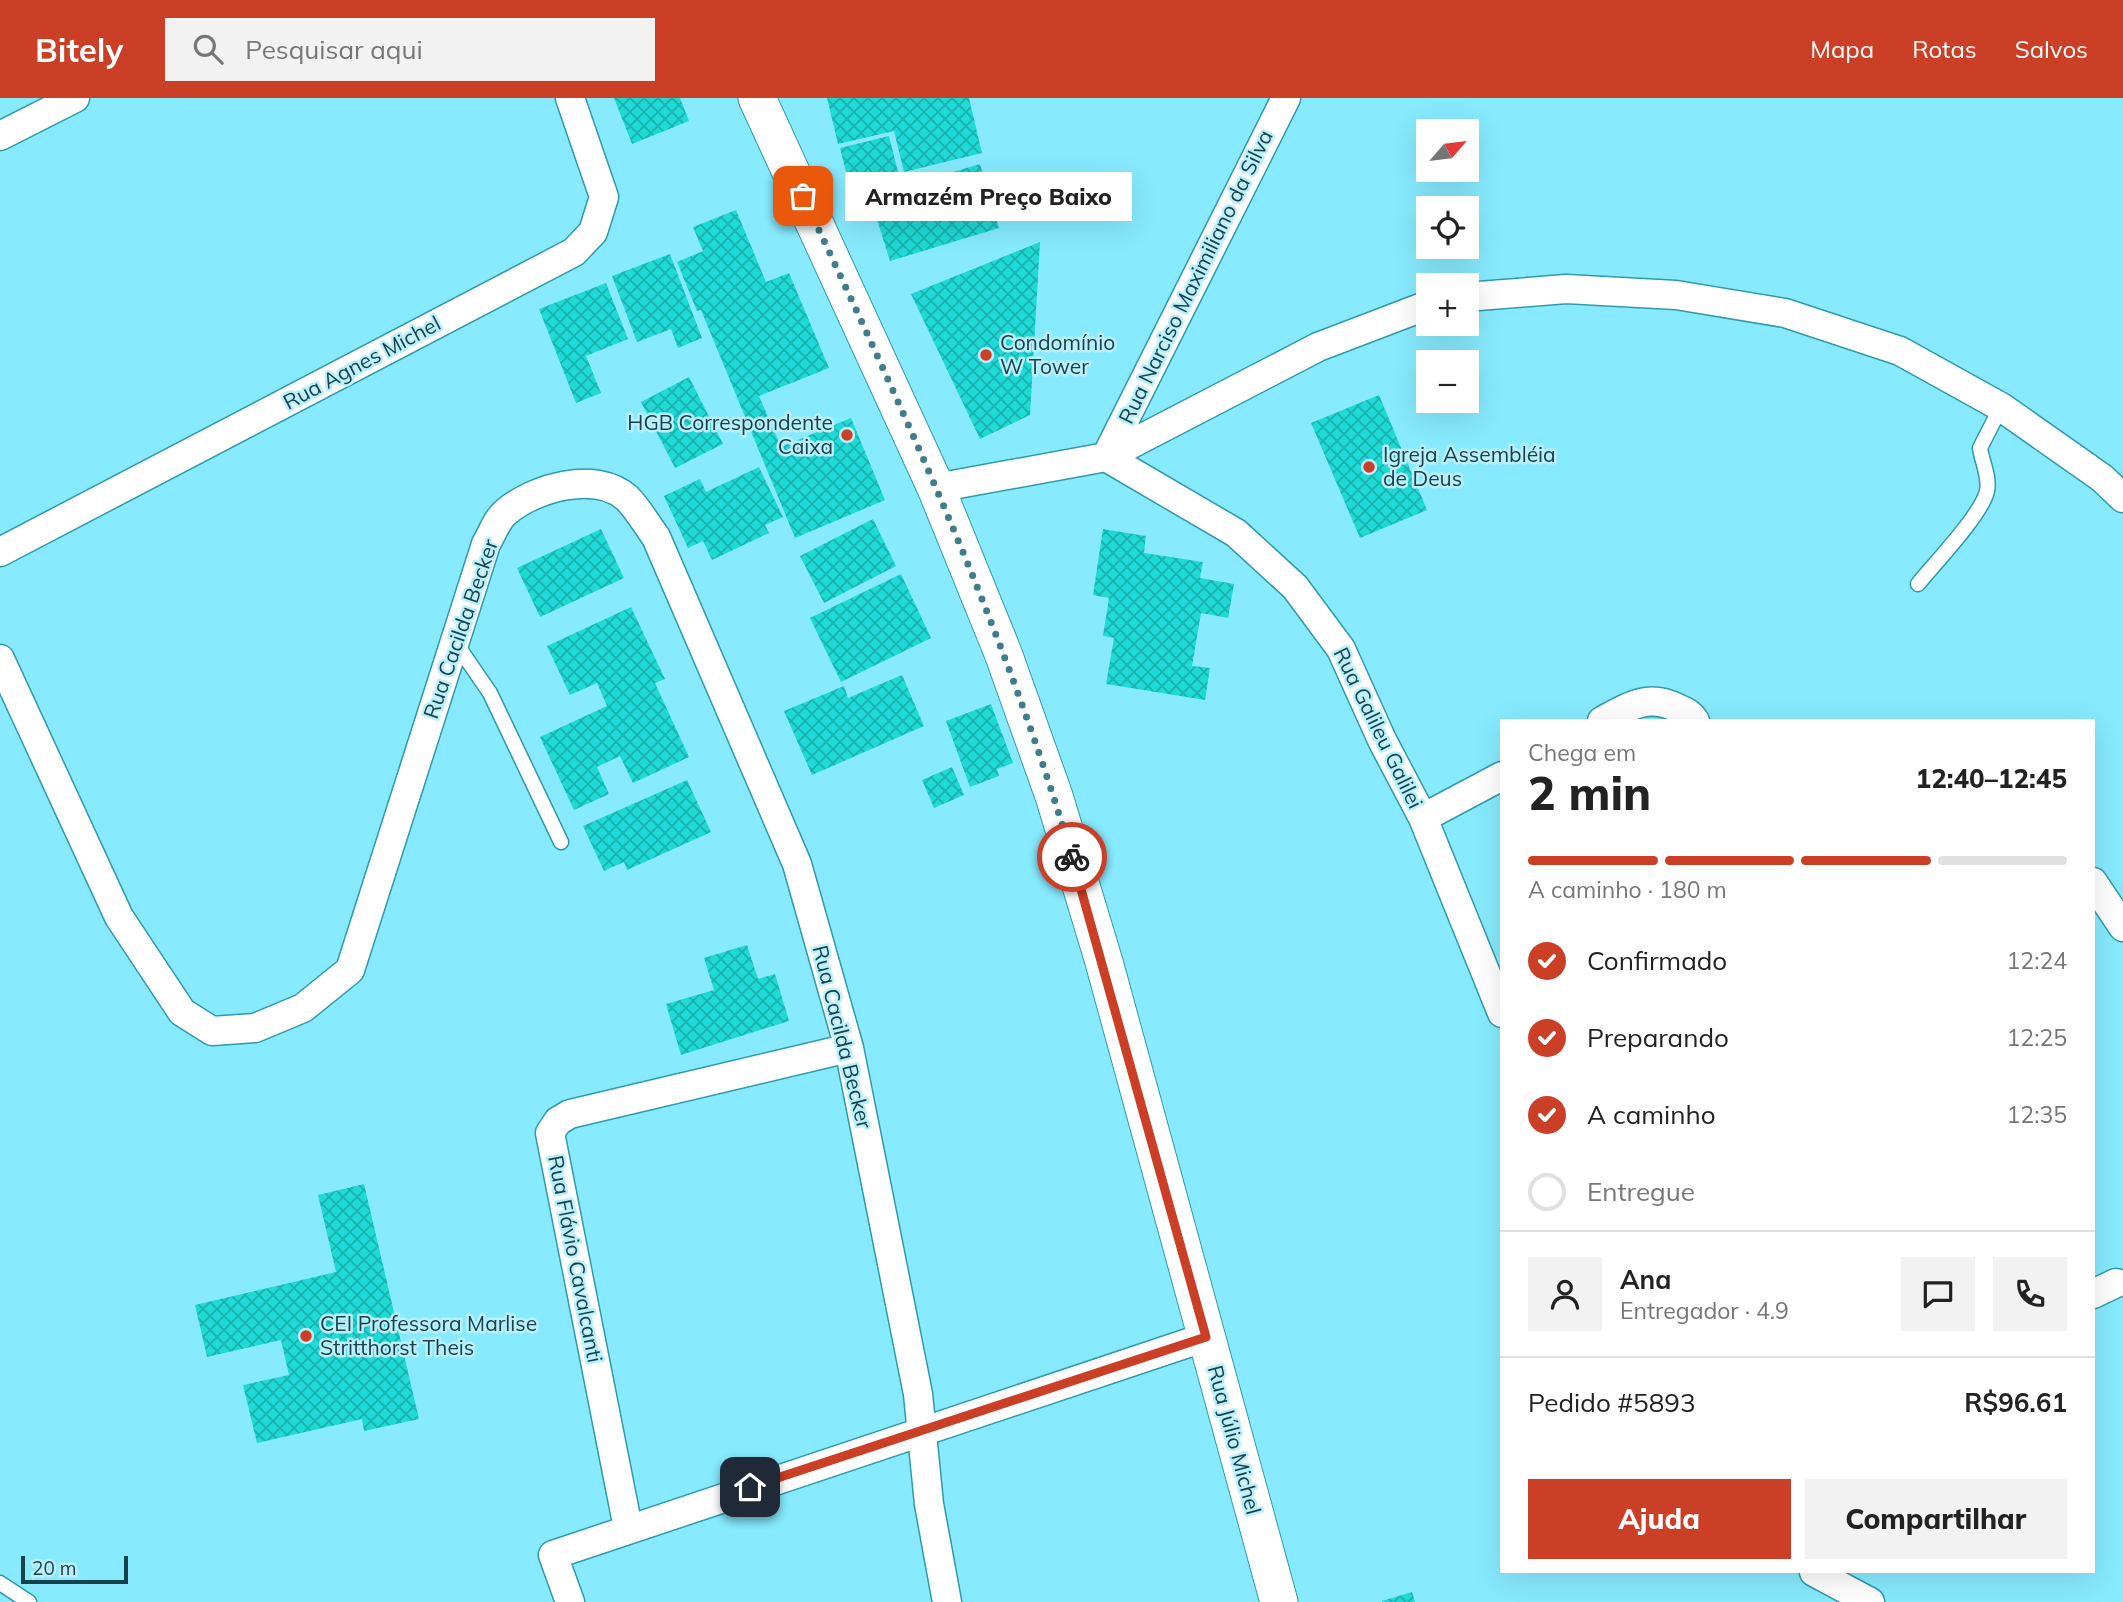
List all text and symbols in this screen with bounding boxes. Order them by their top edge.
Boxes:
search box [165,18,655,81]
text: Bitely [35,29,123,70]
icon: search [189,30,227,68]
text: Pesquisar aqui [245,33,423,66]
text: Mapa [1810,34,1874,64]
text: Rotas [1912,34,1977,64]
text: Salvos [2015,34,2088,64]
north arrow [1416,119,1479,182]
map controls [1416,119,1479,413]
street label: Rua Narciso Maximiliano da Silva [1112,125,1278,428]
pin [773,166,833,226]
callout: Armazém Preço Baixo [845,172,1132,220]
icon: bag [784,177,822,215]
text: Armazém Preço Baixo [865,182,1112,211]
button: locate [1416,196,1479,259]
button: + [1416,273,1479,336]
street label: Rua Agnes Michel [278,310,445,415]
place label: Condomínio W Tower [1000,329,1115,379]
marker: Condomínio W Tower [978,347,994,363]
button: − [1416,350,1479,413]
place label: HGB Correspondente Caixa [627,409,833,459]
marker: HGB Correspondente Caixa [839,427,855,443]
place label: Igreja Assembléia de Deus [1383,441,1556,491]
marker: Igreja Assembléia de Deus [1361,459,1377,475]
street label: Rua Cacilda Becker [417,535,503,722]
street label: Rua Galileu Galilei [1329,643,1429,812]
text: Chega em [1528,738,1636,767]
text: 12:40–12:45 [1916,762,2067,795]
text: 2 min [1528,764,1651,822]
courier [1037,822,1107,892]
icon: bike [1053,838,1091,876]
text: A caminho · 180 m [1528,875,1727,904]
street label: Rua Cacilda Becker [808,942,878,1132]
icon: check [1528,942,1566,980]
text: Confirmado [1587,944,1727,977]
text: 12:24 [2007,946,2067,975]
icon: check [1528,1019,1566,1057]
text: Preparando [1587,1021,1729,1054]
text: 12:25 [2007,1023,2067,1052]
icon: check [1528,1096,1566,1134]
text: A caminho [1587,1098,1716,1131]
text: 12:35 [2007,1100,2067,1129]
street label: Rua Flávio Cavalcanti [543,1153,609,1365]
text: Entregue [1587,1175,1695,1208]
button: person [1528,1257,1602,1331]
button: chat [1901,1257,1975,1331]
button: phone [1993,1257,2067,1331]
text: Ana [1620,1263,1671,1296]
text: Entregador · 4.9 [1620,1296,1789,1325]
place label: CEI Professora Marlise Stritthorst Theis [320,1310,537,1360]
marker: CEI Professora Marlise Stritthorst Theis [298,1328,314,1344]
street label: Rua Júlio Michel [1203,1362,1267,1517]
text: Pedido #5893 [1528,1386,1696,1419]
text: R$96.61 [1964,1386,2067,1419]
pin [720,1457,780,1517]
icon: home [731,1468,769,1506]
button: Ajuda [1528,1479,1791,1559]
button: Compartilhar [1805,1479,2067,1559]
scale bar [21,1553,128,1585]
text: 20 m [32,1556,76,1580]

